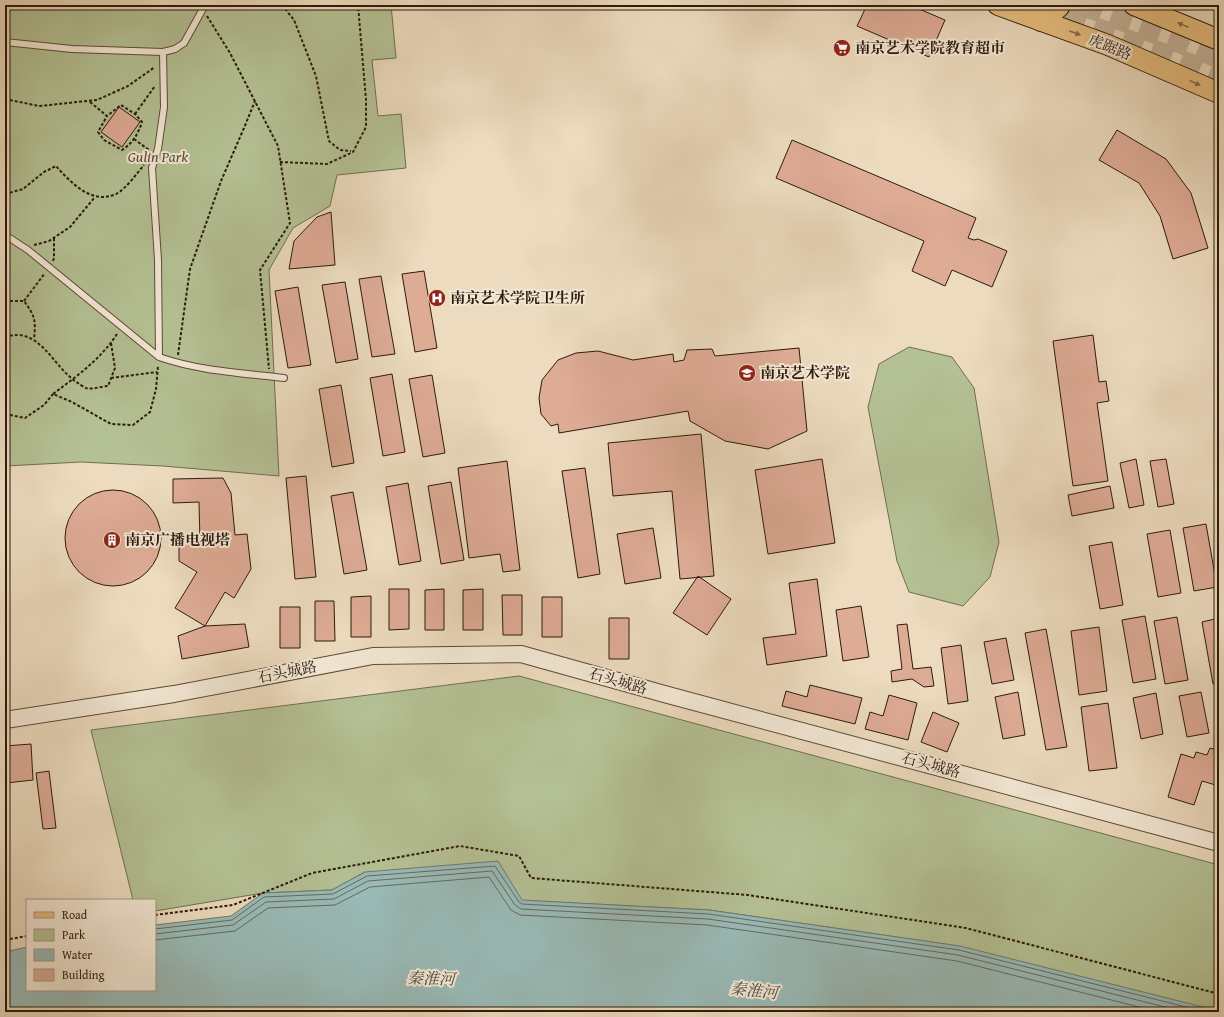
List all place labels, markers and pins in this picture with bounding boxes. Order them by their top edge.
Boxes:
place label: 南京艺术学院教育超市 [855,37,1005,58]
supermarket icon: 南京艺术学院教育超市 [832,38,852,58]
place label: 南京艺术学院卫生所 [450,287,585,308]
hospital icon: 南京艺术学院卫生所 [427,288,447,308]
place label: 南京艺术学院 [760,362,850,383]
school or university icon: 南京艺术学院 [737,363,757,383]
place label: 南京广播电视塔 [125,529,230,550]
building icon: 南京广播电视塔 [102,530,122,550]

